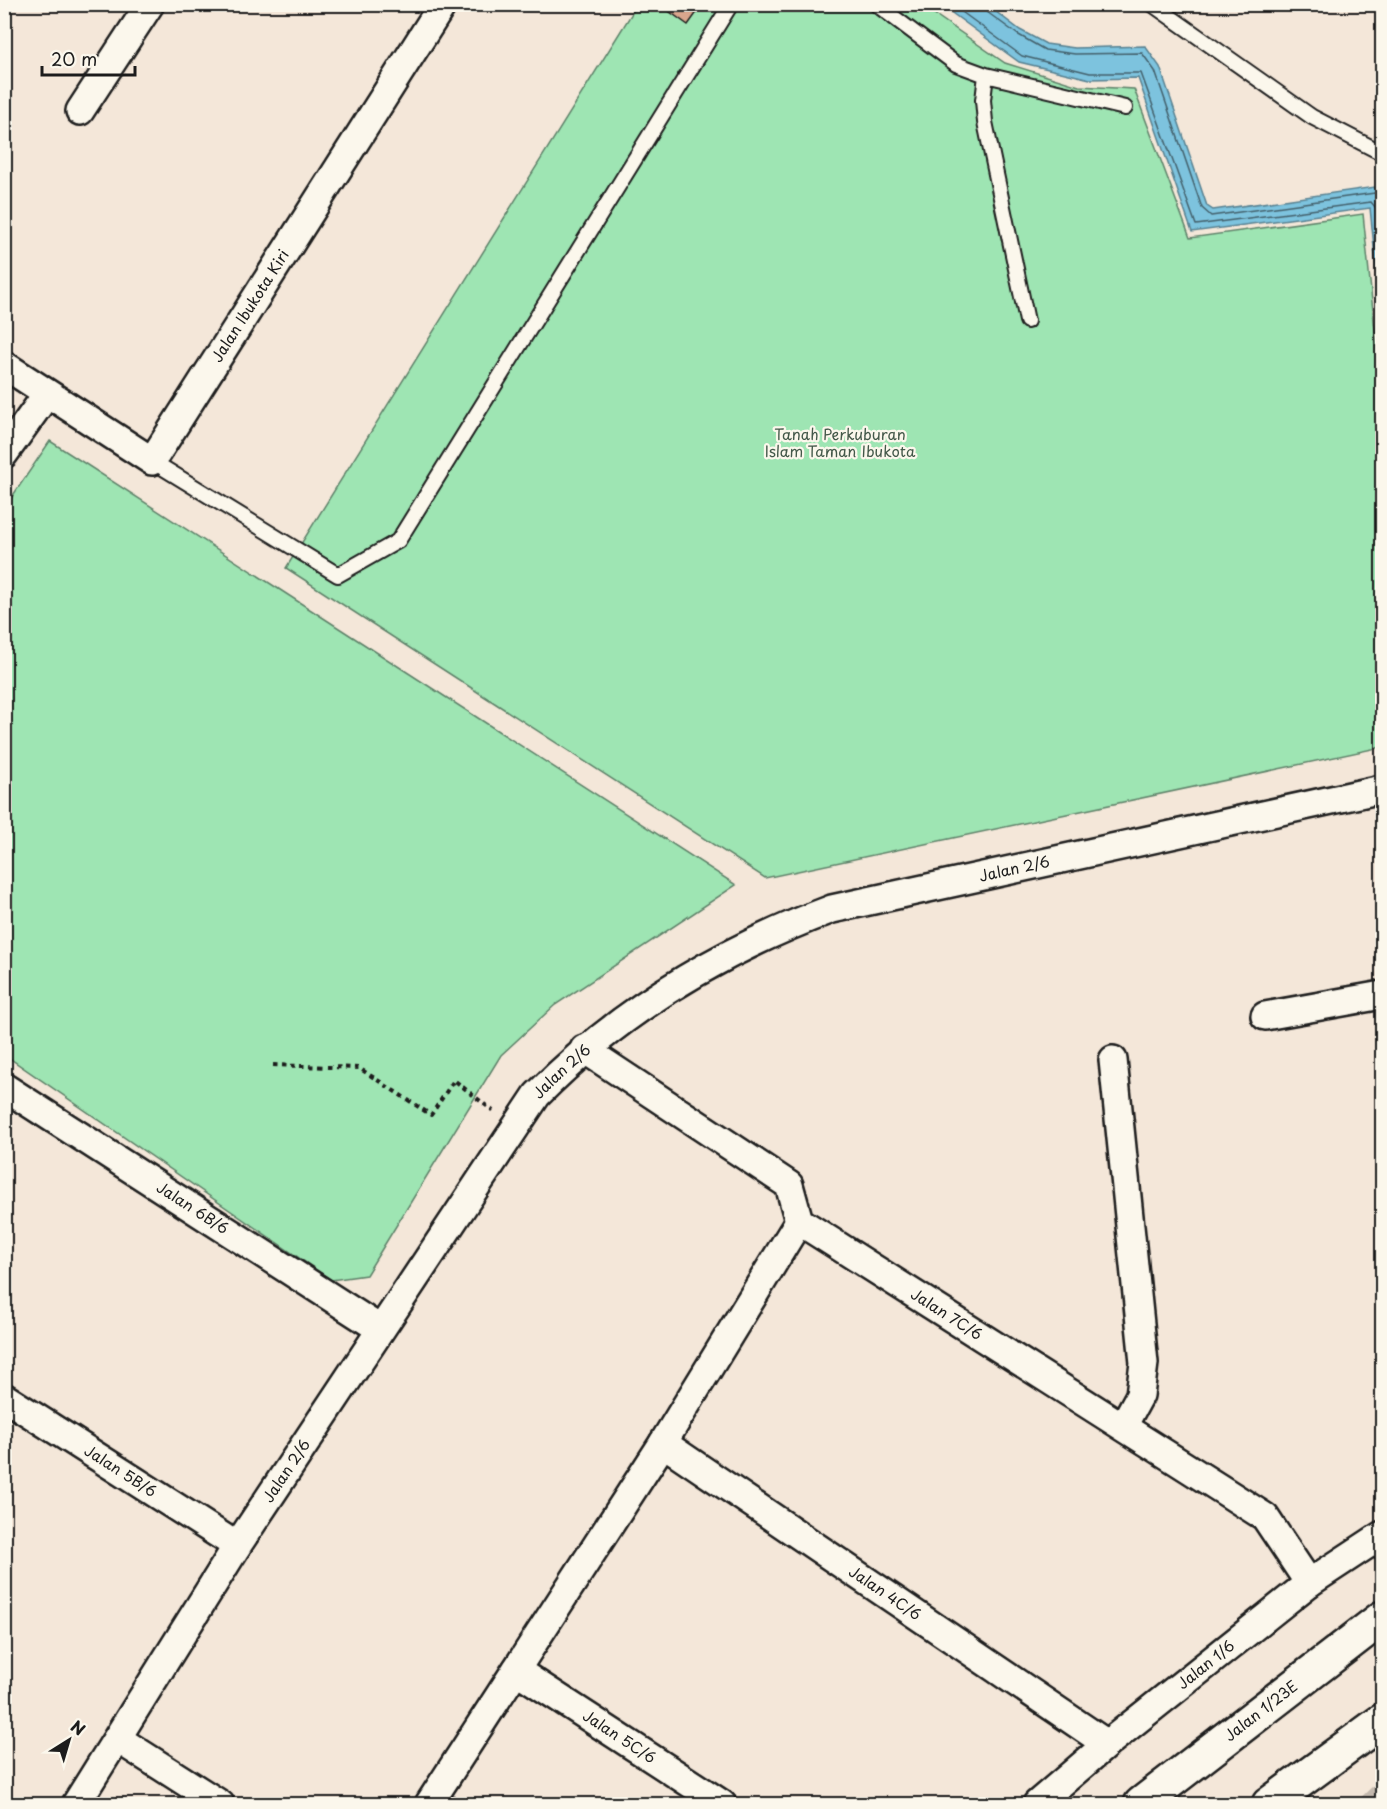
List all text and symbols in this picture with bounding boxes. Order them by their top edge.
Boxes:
scale bar [42,39,135,77]
text: 20 m [51,45,97,72]
street label: Jalan Ibukota Kiri [205,244,294,366]
park label: Tanah Perkuburan Islam Taman Ibukota [765,422,916,462]
street label: Jalan 2/6 [977,849,1052,887]
street label: Jalan 2/6 [527,1038,595,1103]
street label: Jalan 6B/6 [152,1175,234,1239]
street label: Jalan 7C/6 [907,1282,988,1345]
street label: Jalan 2/6 [256,1434,315,1507]
street label: Jalan 5B/6 [80,1438,162,1502]
street label: Jalan 4C/6 [845,1559,927,1625]
street label: Jalan 1/6 [1172,1634,1239,1694]
street label: Jalan 1/23E [1219,1674,1302,1746]
street label: Jalan 5C/6 [579,1703,661,1768]
north arrow [39,1710,99,1770]
text: N [66,1714,91,1741]

